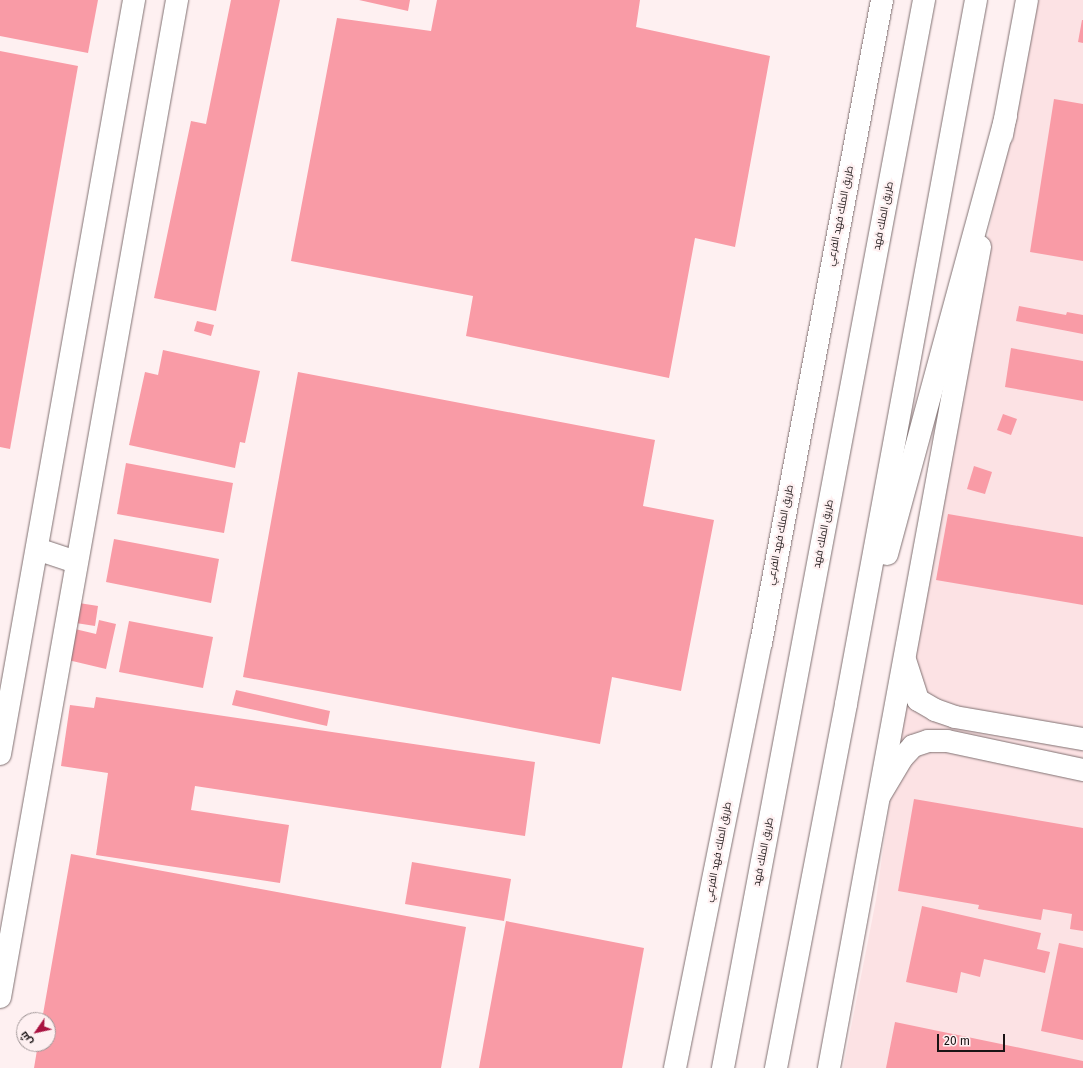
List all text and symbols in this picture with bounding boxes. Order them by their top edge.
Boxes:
street label: طريق الملك فهد الفرعي [825,165,857,267]
street label: طريق الملك فهد [871,181,897,251]
street label: طريق الملك فهد الفرعي [765,484,797,586]
street label: طريق الملك فهد [811,499,837,569]
street label: طريق الملك فهد الفرعي [703,801,735,903]
street label: طريق الملك فهد [751,817,777,887]
north arrow [16,1012,56,1052]
scale bar [939,1026,1007,1052]
text: ش [17,1029,36,1048]
text: 20 m [944,1034,970,1048]

